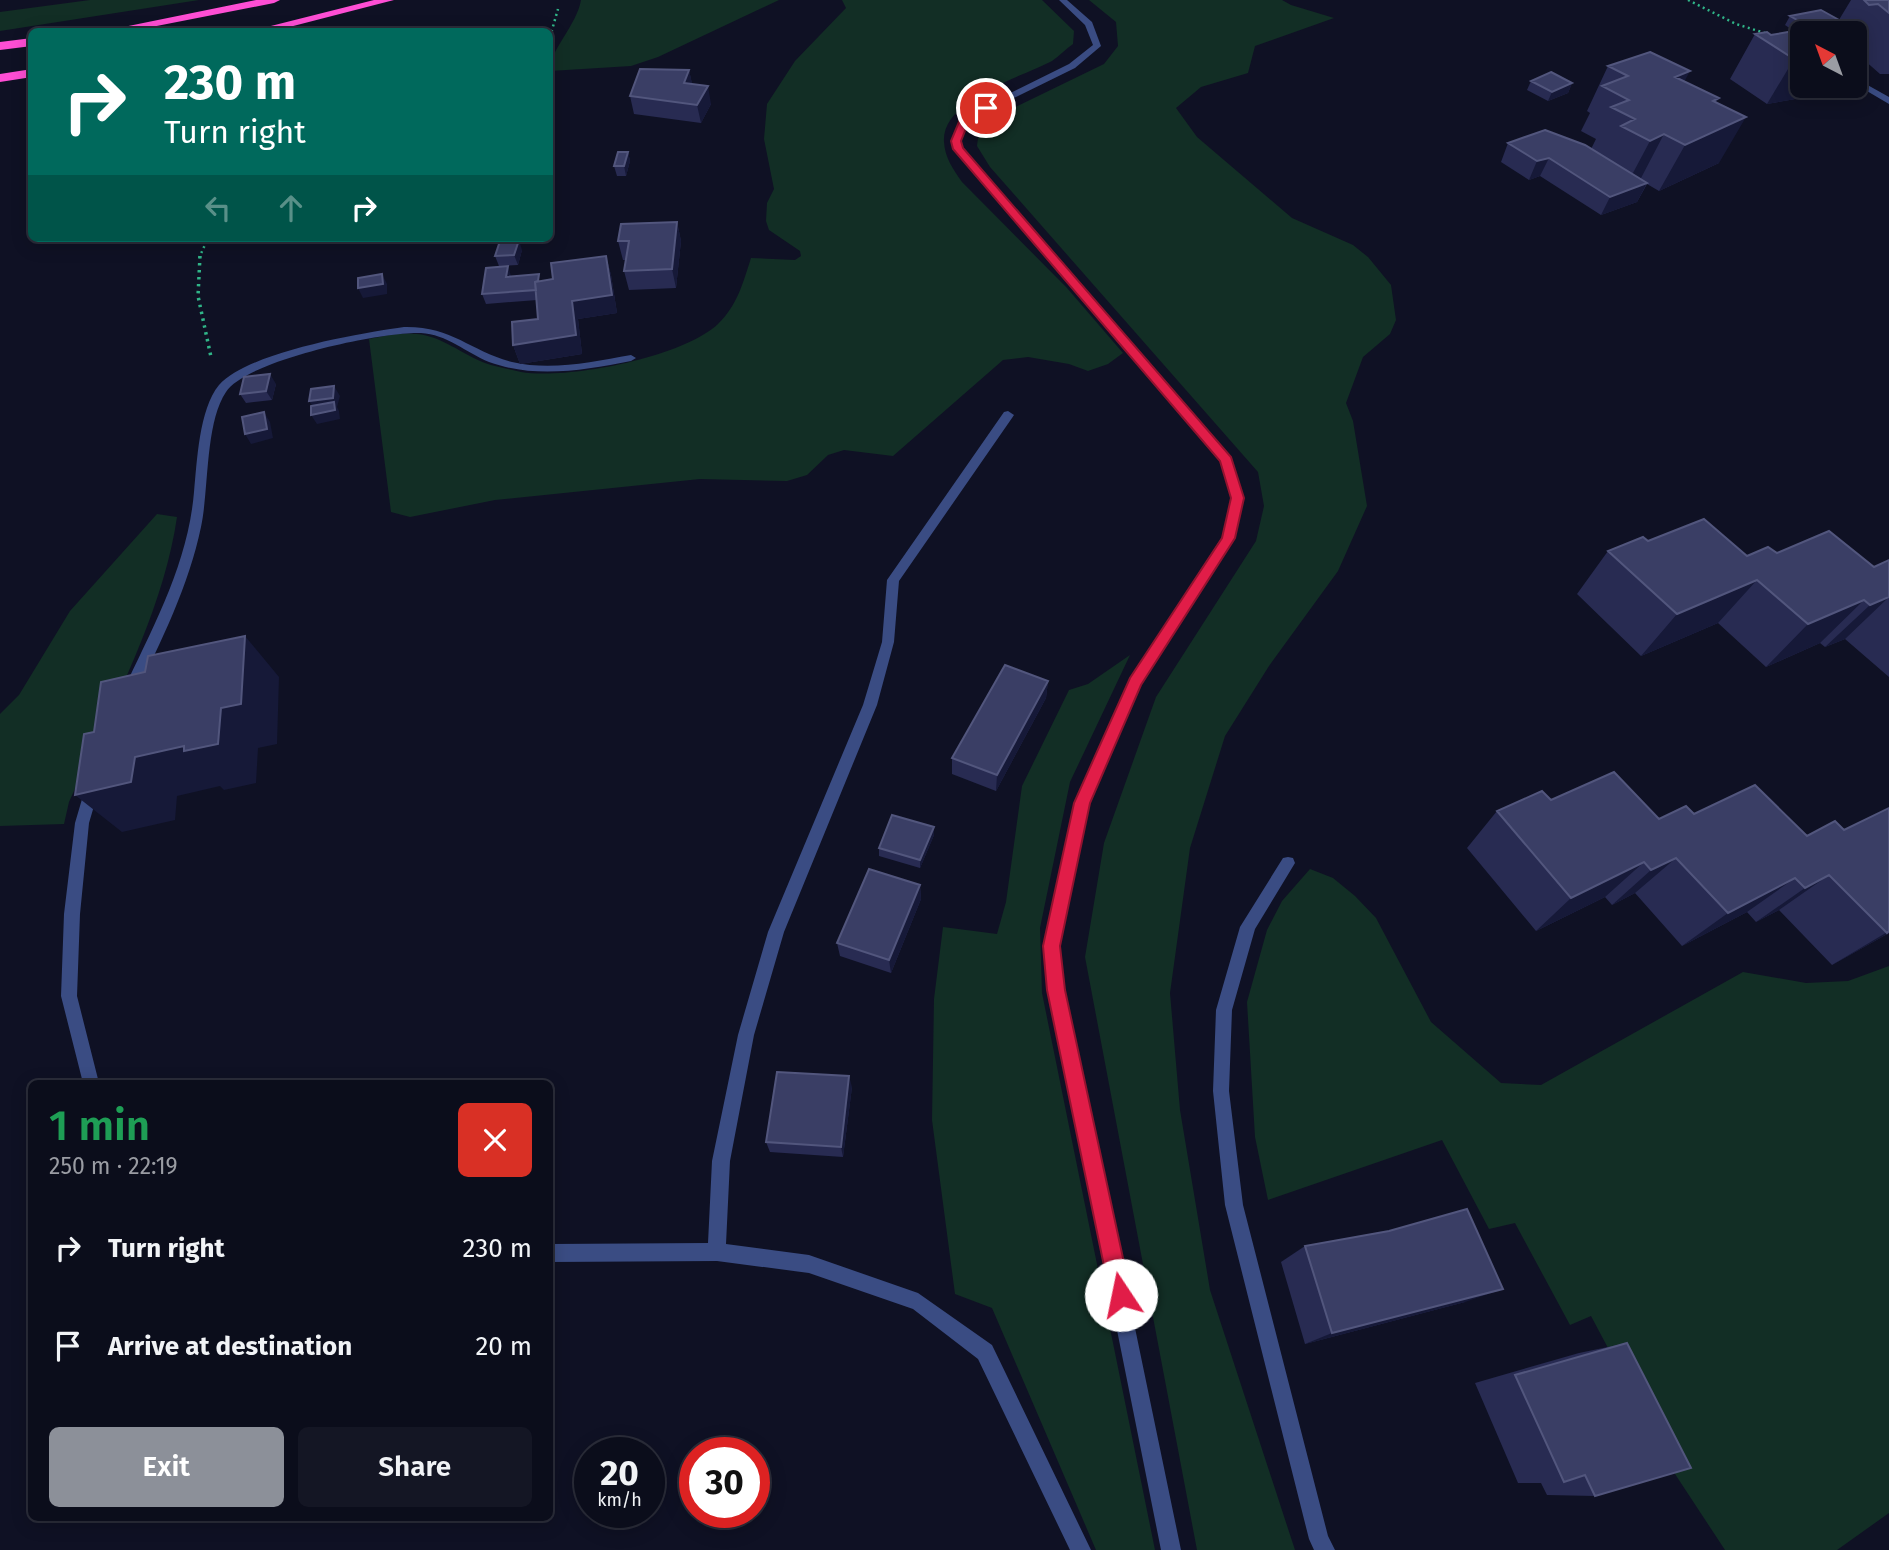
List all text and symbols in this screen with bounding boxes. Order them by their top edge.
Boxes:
north arrow [1790,21,1867,98]
map controls [1790,21,1867,98]
text: 230 m [164,53,296,112]
icon: right [49,56,140,147]
pin [956,78,1016,138]
icon: arrive [967,89,1005,127]
text: Turn right [164,113,306,151]
icon: left [199,189,237,227]
icon: ahead [272,189,310,227]
icon: right [345,189,383,227]
text: 1 min [49,1101,150,1151]
button: close [458,1103,532,1177]
text: 250 m · 22:19 [49,1152,178,1180]
icon: right [49,1229,87,1267]
text: Turn right [108,1233,225,1264]
text: 230 m [463,1233,532,1264]
position arrow [1084,1258,1158,1332]
icon: arrive [49,1327,87,1365]
text: Arrive at destination [108,1331,352,1362]
text: 20 m [475,1331,532,1362]
button: Exit [49,1427,284,1507]
button: Share [298,1427,532,1507]
speed limit sign: 30 [679,1437,770,1528]
text: 20 [600,1452,639,1494]
text: km/h [597,1489,642,1511]

